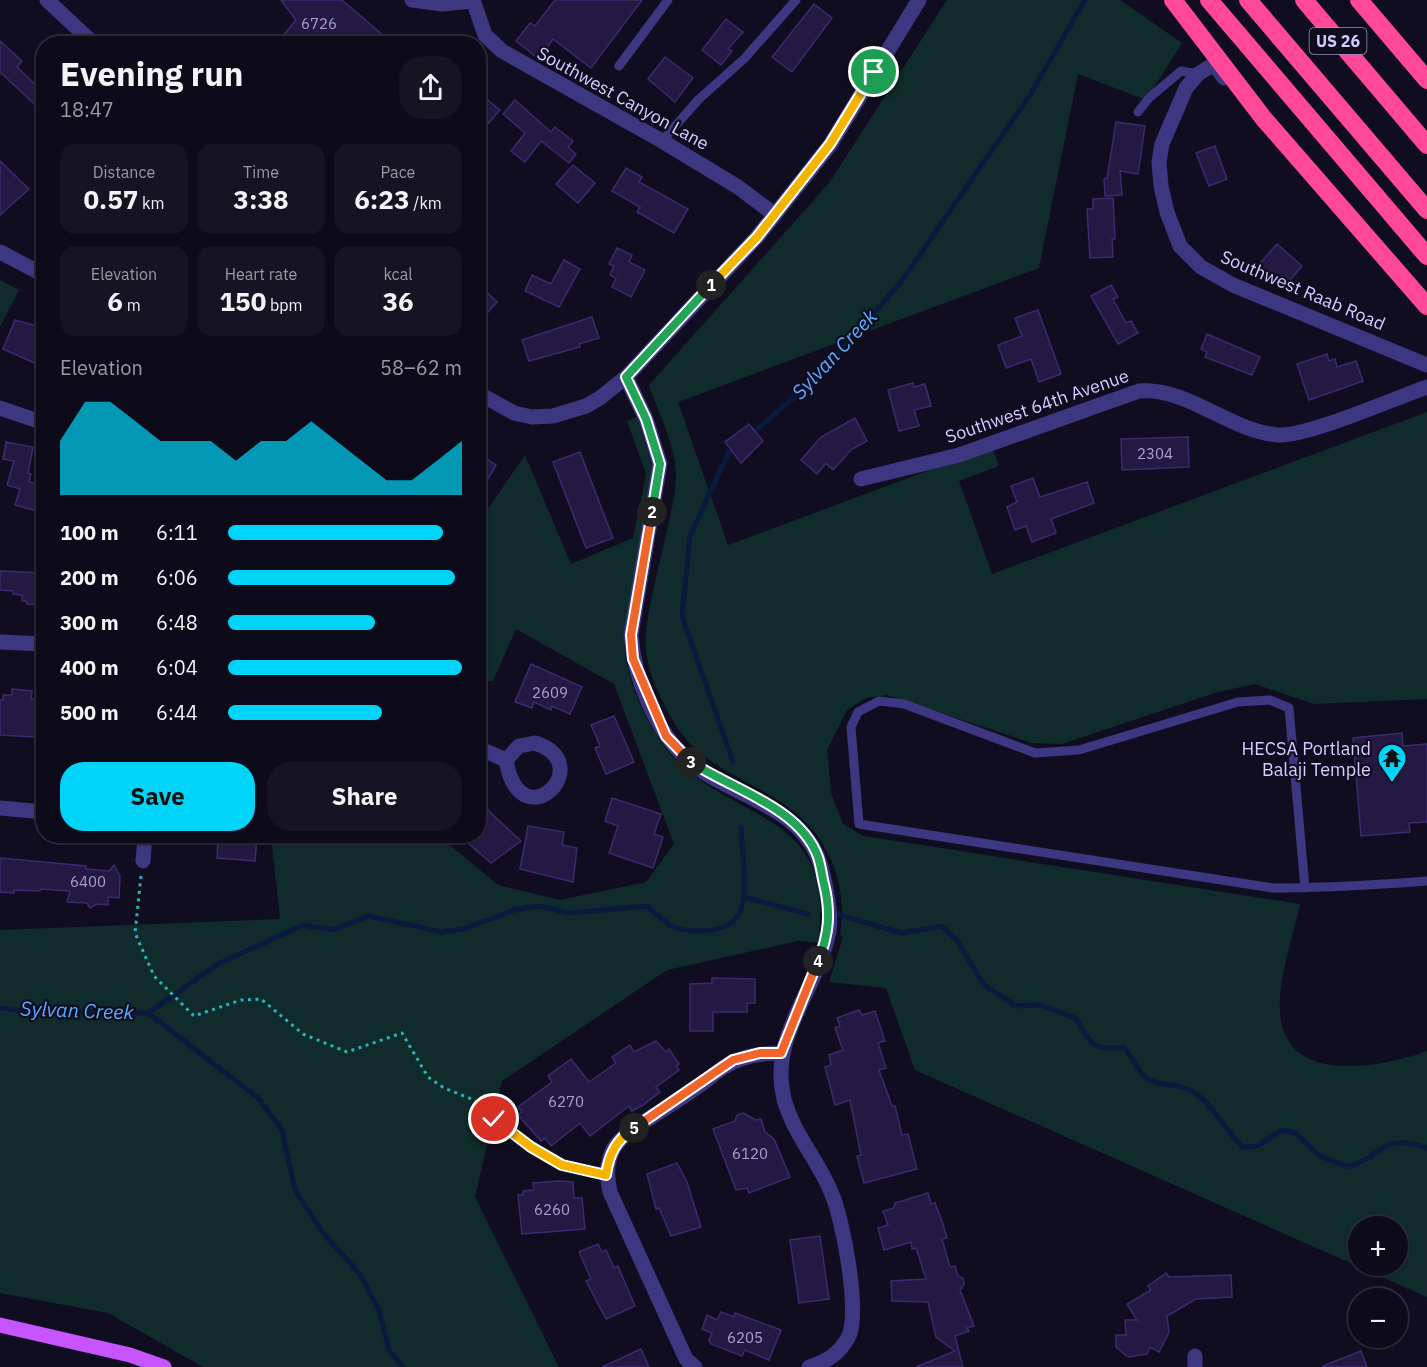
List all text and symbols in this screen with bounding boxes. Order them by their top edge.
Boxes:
house number: 6726 [301,14,337,33]
road number: US 26 [1310,28,1366,54]
street label: Southwest Canyon Lane [533,41,713,155]
pin [848,46,899,97]
text: Evening run [60,52,244,95]
icon: arrive [857,55,890,88]
button: share [399,56,462,119]
text: 18:47 [60,96,114,123]
text: Distance [93,162,155,182]
text: Time [243,162,279,182]
text: Pace [381,162,415,182]
text: 0.57 [83,182,138,216]
text: 3:38 [233,182,289,216]
text: 6:23 [354,182,410,216]
text: km [138,193,165,213]
text: /km [410,193,442,213]
street label: Southwest Raab Road [1217,245,1389,335]
text: Elevation [91,264,157,284]
text: Heart rate [225,264,297,284]
text: kcal [383,264,413,284]
pin: 1 [696,270,726,300]
text: 1 [706,275,716,295]
text: 6 [107,284,123,318]
text: 150 [219,284,266,318]
text: 36 [382,284,414,318]
text: m [123,295,141,315]
text: bpm [266,295,303,315]
water label: Sylvan Creek [785,303,883,405]
text: Elevation [60,354,143,381]
text: 58–62 m [380,354,462,381]
street label: Southwest 64th Avenue [942,364,1132,448]
house number: 2304 [1137,444,1173,463]
pin: 2 [637,497,667,527]
text: 2 [647,502,657,522]
text: 100 m [60,519,119,546]
text: 6:11 [156,519,198,546]
text: 200 m [60,564,119,591]
text: 6:06 [156,564,198,591]
text: 300 m [60,609,119,636]
text: 6:48 [156,609,198,636]
text: 400 m [60,654,119,681]
text: 6:04 [156,654,198,681]
house number: 2609 [532,683,568,702]
text: 500 m [60,699,119,726]
text: 6:44 [156,699,198,726]
place label: HECSA Portland Balaji Temple [1242,737,1371,781]
temple icon: HECSA Portland Balaji Temple [1376,742,1408,784]
pin: 3 [676,747,706,777]
text: 3 [686,752,696,772]
button: Save [60,762,255,831]
button: Share [267,762,462,831]
house number: 6400 [70,872,106,891]
pin: 4 [803,946,833,976]
text: 4 [813,951,823,971]
water label: Sylvan Creek [20,995,135,1025]
house number: 6270 [548,1092,584,1111]
pin [468,1093,519,1144]
icon: check [477,1102,510,1135]
pin: 5 [619,1113,649,1143]
text: 5 [629,1118,639,1138]
house number: 6120 [732,1144,768,1163]
house number: 6260 [534,1200,570,1219]
map controls [1348,1216,1408,1348]
button: + [1348,1216,1408,1276]
button: − [1348,1288,1408,1348]
house number: 6205 [727,1328,763,1347]

